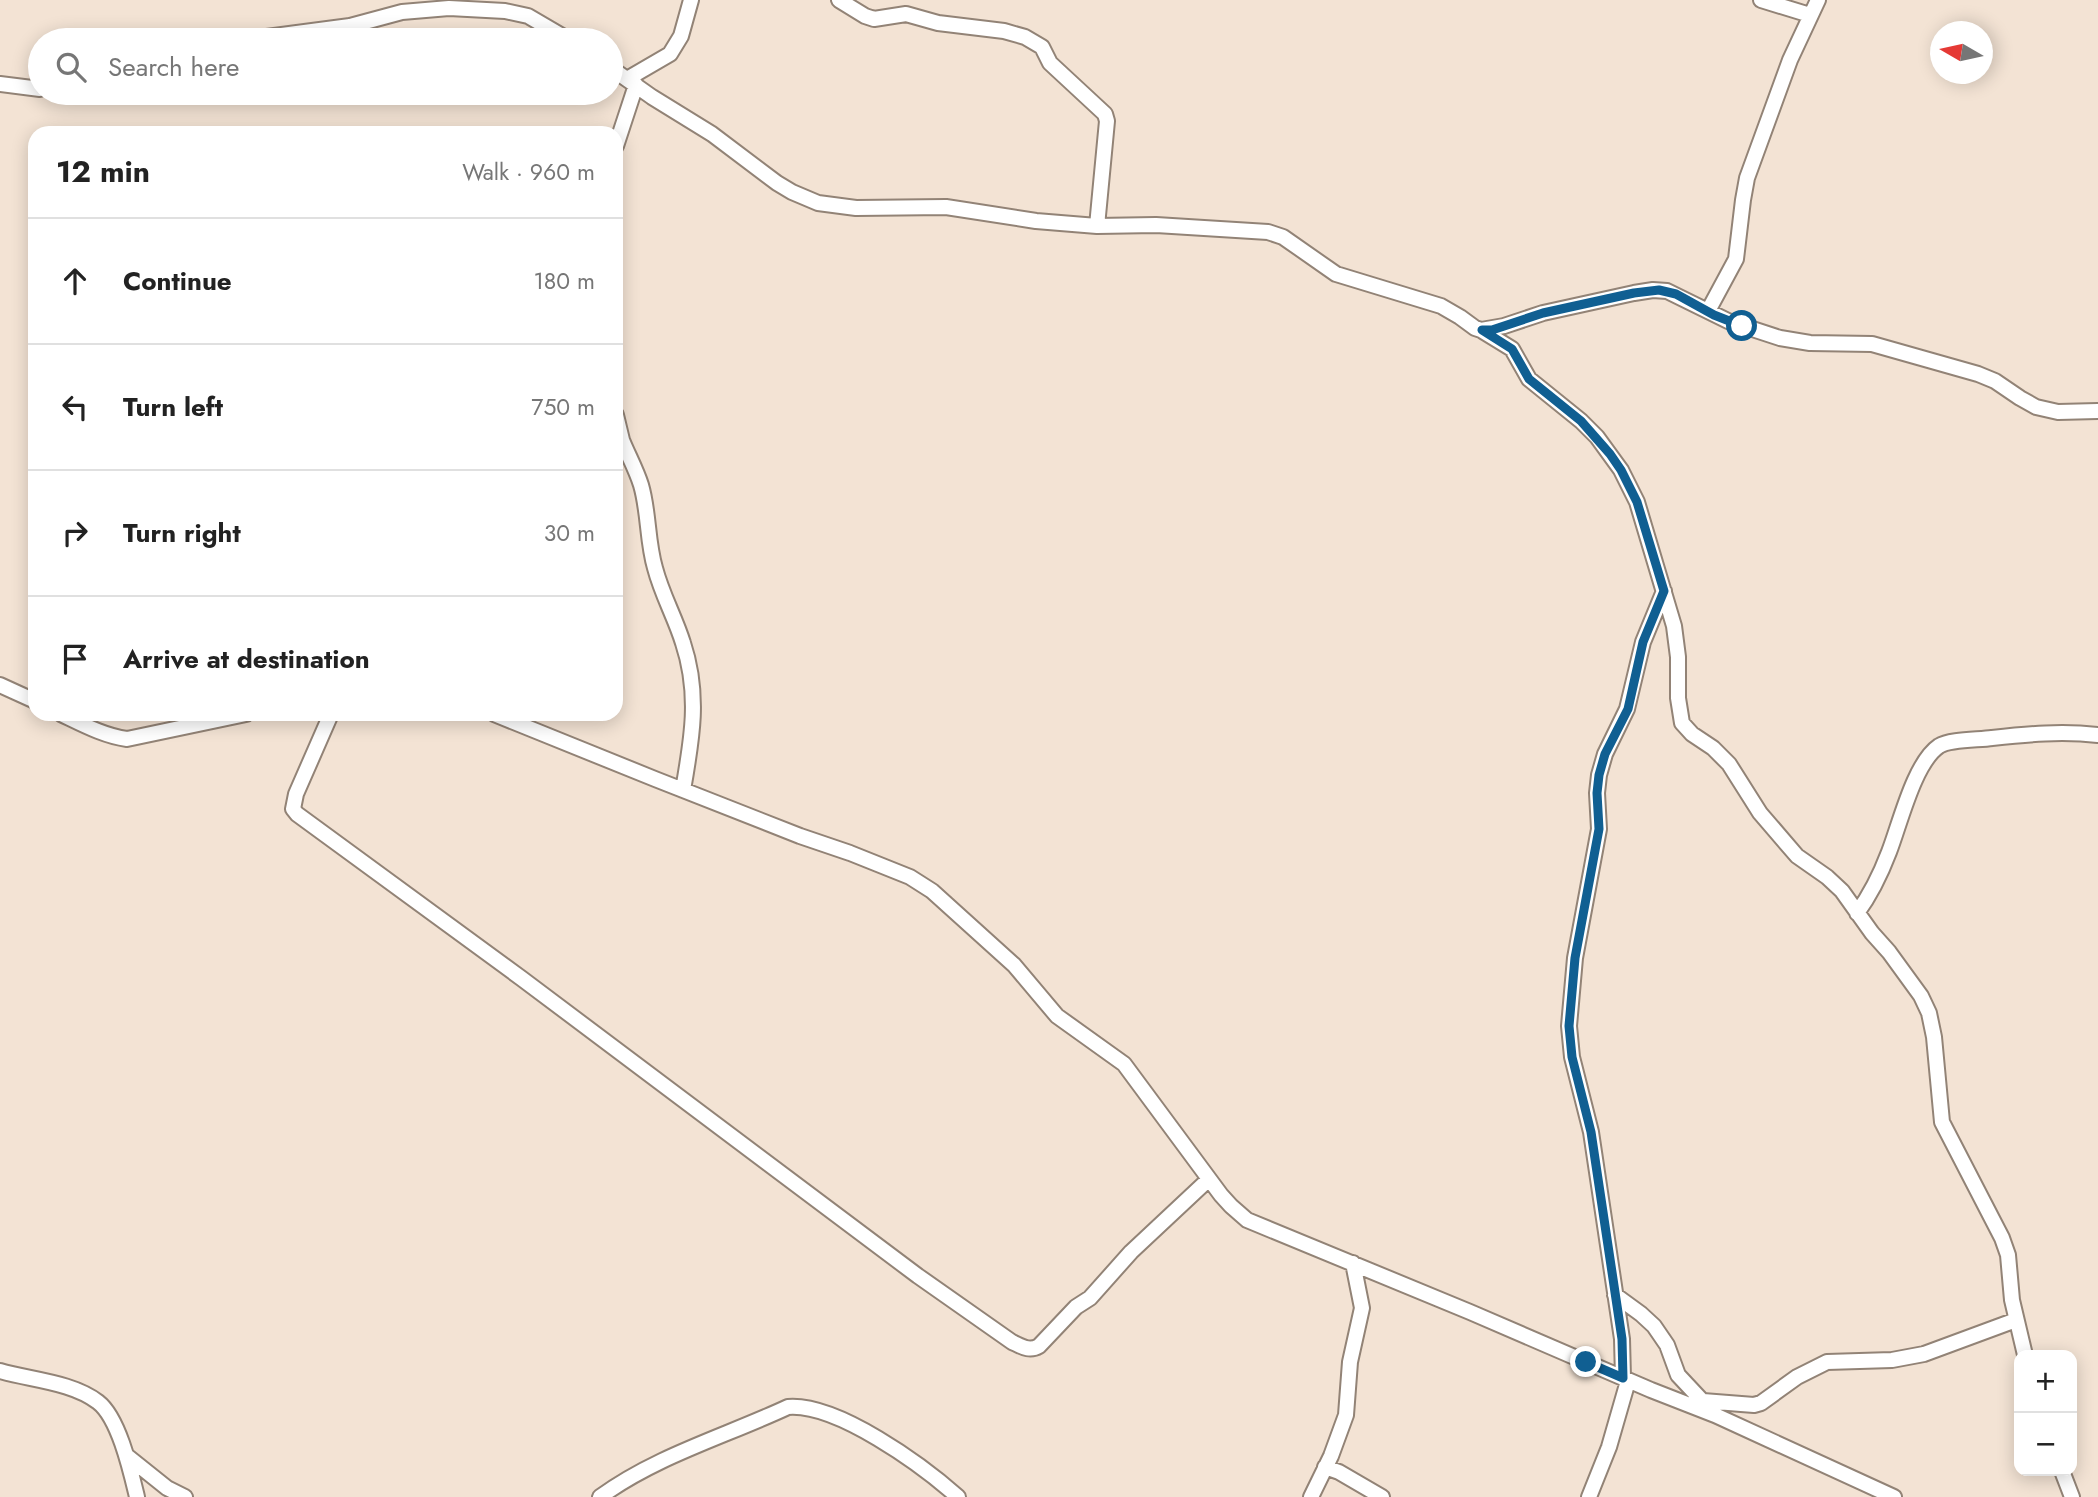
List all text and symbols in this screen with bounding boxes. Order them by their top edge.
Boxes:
north arrow [1930,21,1993,84]
search box [28,28,623,105]
icon: search [52,48,90,86]
text: Search here [108,48,240,86]
text: 12 min [56,150,150,193]
text: Walk · 960 m [462,155,595,189]
icon: ahead [56,262,94,300]
text: Continue [123,262,232,300]
text: 180 m [533,264,595,298]
route start [1726,310,1757,341]
icon: left [56,388,94,426]
text: Turn left [123,388,223,426]
text: 750 m [531,390,595,424]
icon: right [56,514,94,552]
text: Turn right [123,514,241,552]
text: 30 m [544,516,595,550]
icon: arrive [56,640,94,678]
text: Arrive at destination [123,640,370,678]
route end [1570,1346,1601,1377]
map controls [2014,1350,2077,1476]
button: + [2014,1350,2077,1413]
button: − [2014,1413,2077,1476]

